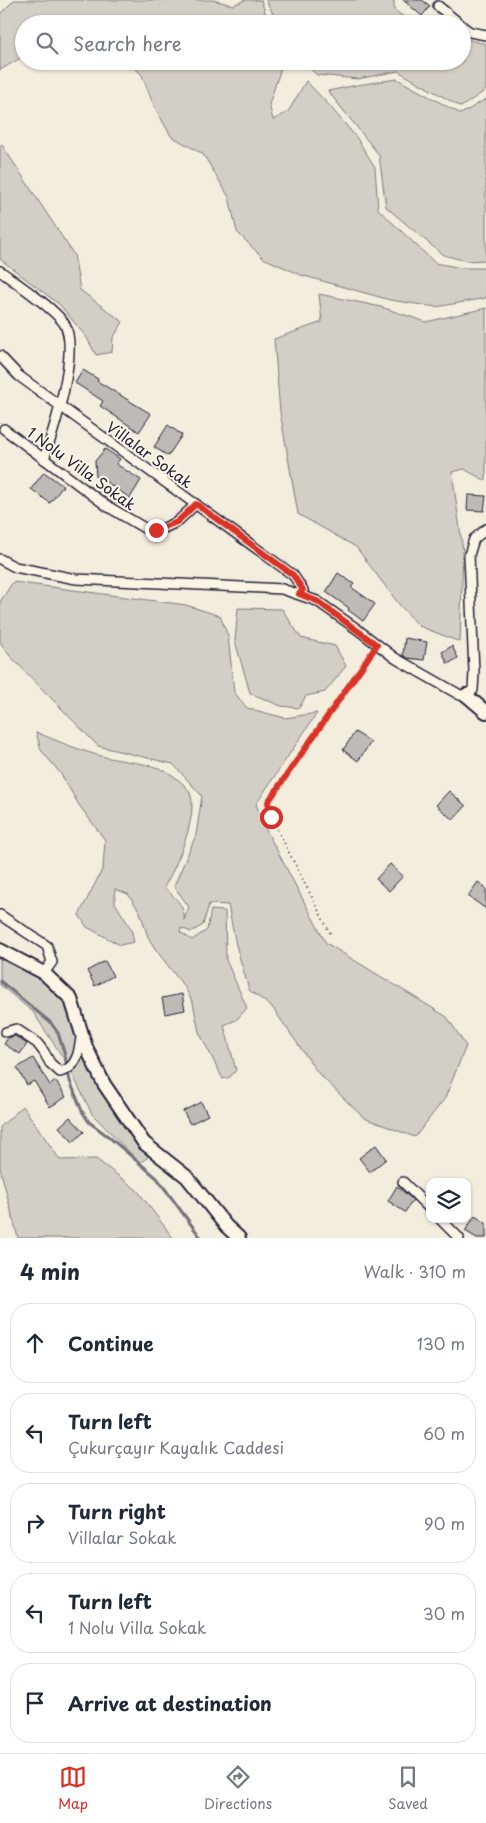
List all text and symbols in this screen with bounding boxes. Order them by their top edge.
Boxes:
search box [15,15,471,70]
icon: search [33,29,61,57]
text: Search here [73,29,182,57]
street label: Villalar Sokak [102,415,198,493]
street label: 1 Nolu Villa Sokak [23,421,141,516]
route end [145,519,168,542]
route start [260,806,283,829]
map controls [426,1178,471,1223]
button: layers [426,1178,471,1223]
text: 4 min [20,1255,80,1287]
text: Walk · 310 m [364,1259,466,1283]
icon: ahead [21,1329,49,1357]
text: Continue [68,1329,154,1357]
text: 130 m [417,1331,465,1355]
text: Turn left [68,1407,152,1435]
icon: left [21,1419,49,1447]
text: 60 m [423,1421,465,1445]
text: Çukurçayır Kayalık Caddesi [68,1435,284,1459]
text: Turn right [68,1497,166,1525]
icon: right [21,1509,49,1537]
text: 90 m [424,1511,465,1535]
text: Villalar Sokak [68,1525,176,1549]
text: Turn left [68,1587,152,1615]
icon: left [21,1599,49,1627]
text: 30 m [423,1601,465,1625]
text: 1 Nolu Villa Sokak [68,1615,206,1639]
icon: arrive [21,1689,49,1717]
text: Arrive at destination [68,1689,272,1717]
tab: Map [58,1763,88,1814]
tab: Directions [204,1763,272,1814]
tab: Saved [388,1763,428,1814]

